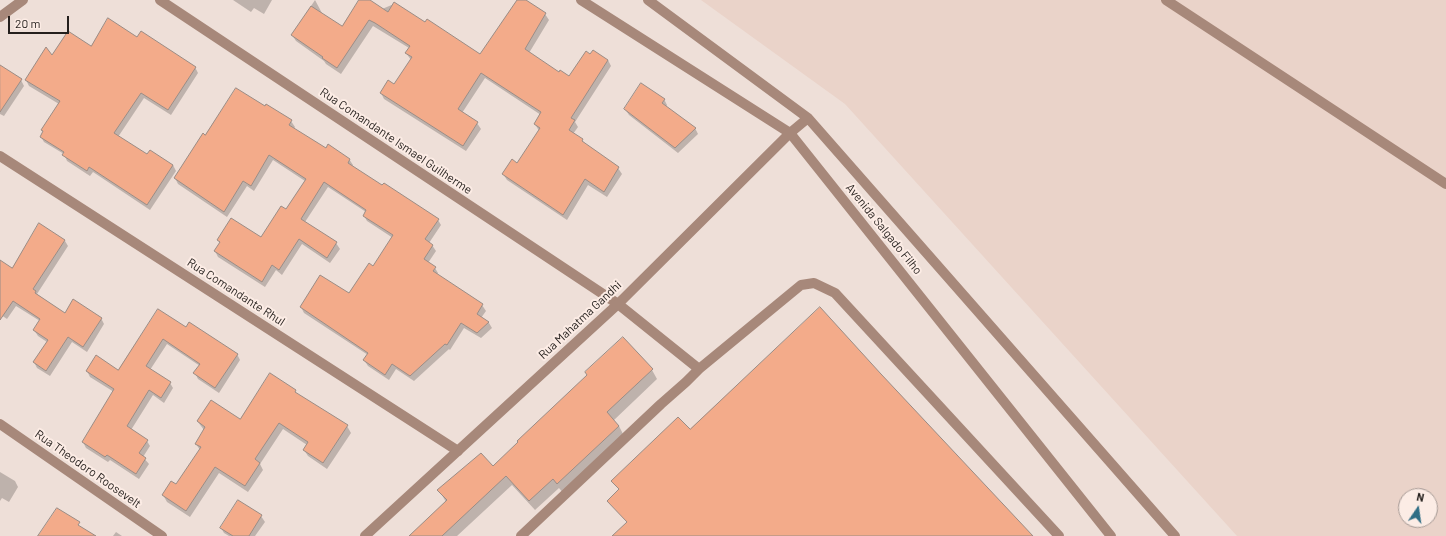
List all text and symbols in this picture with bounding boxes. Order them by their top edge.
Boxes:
scale bar [10,8,71,34]
text: 20 m [15,16,41,30]
street label: Rua Comandante Ismael Guilherme [317,85,475,197]
street label: Avenida Salgado Filho [843,181,925,277]
street label: Rua Comandante Rhul [184,255,288,329]
street label: Rua Mahatma Gandhi [536,278,624,362]
street label: Rua Theodoro Roosevelt [32,427,144,511]
north arrow [1398,488,1438,528]
text: N [1416,490,1426,504]

